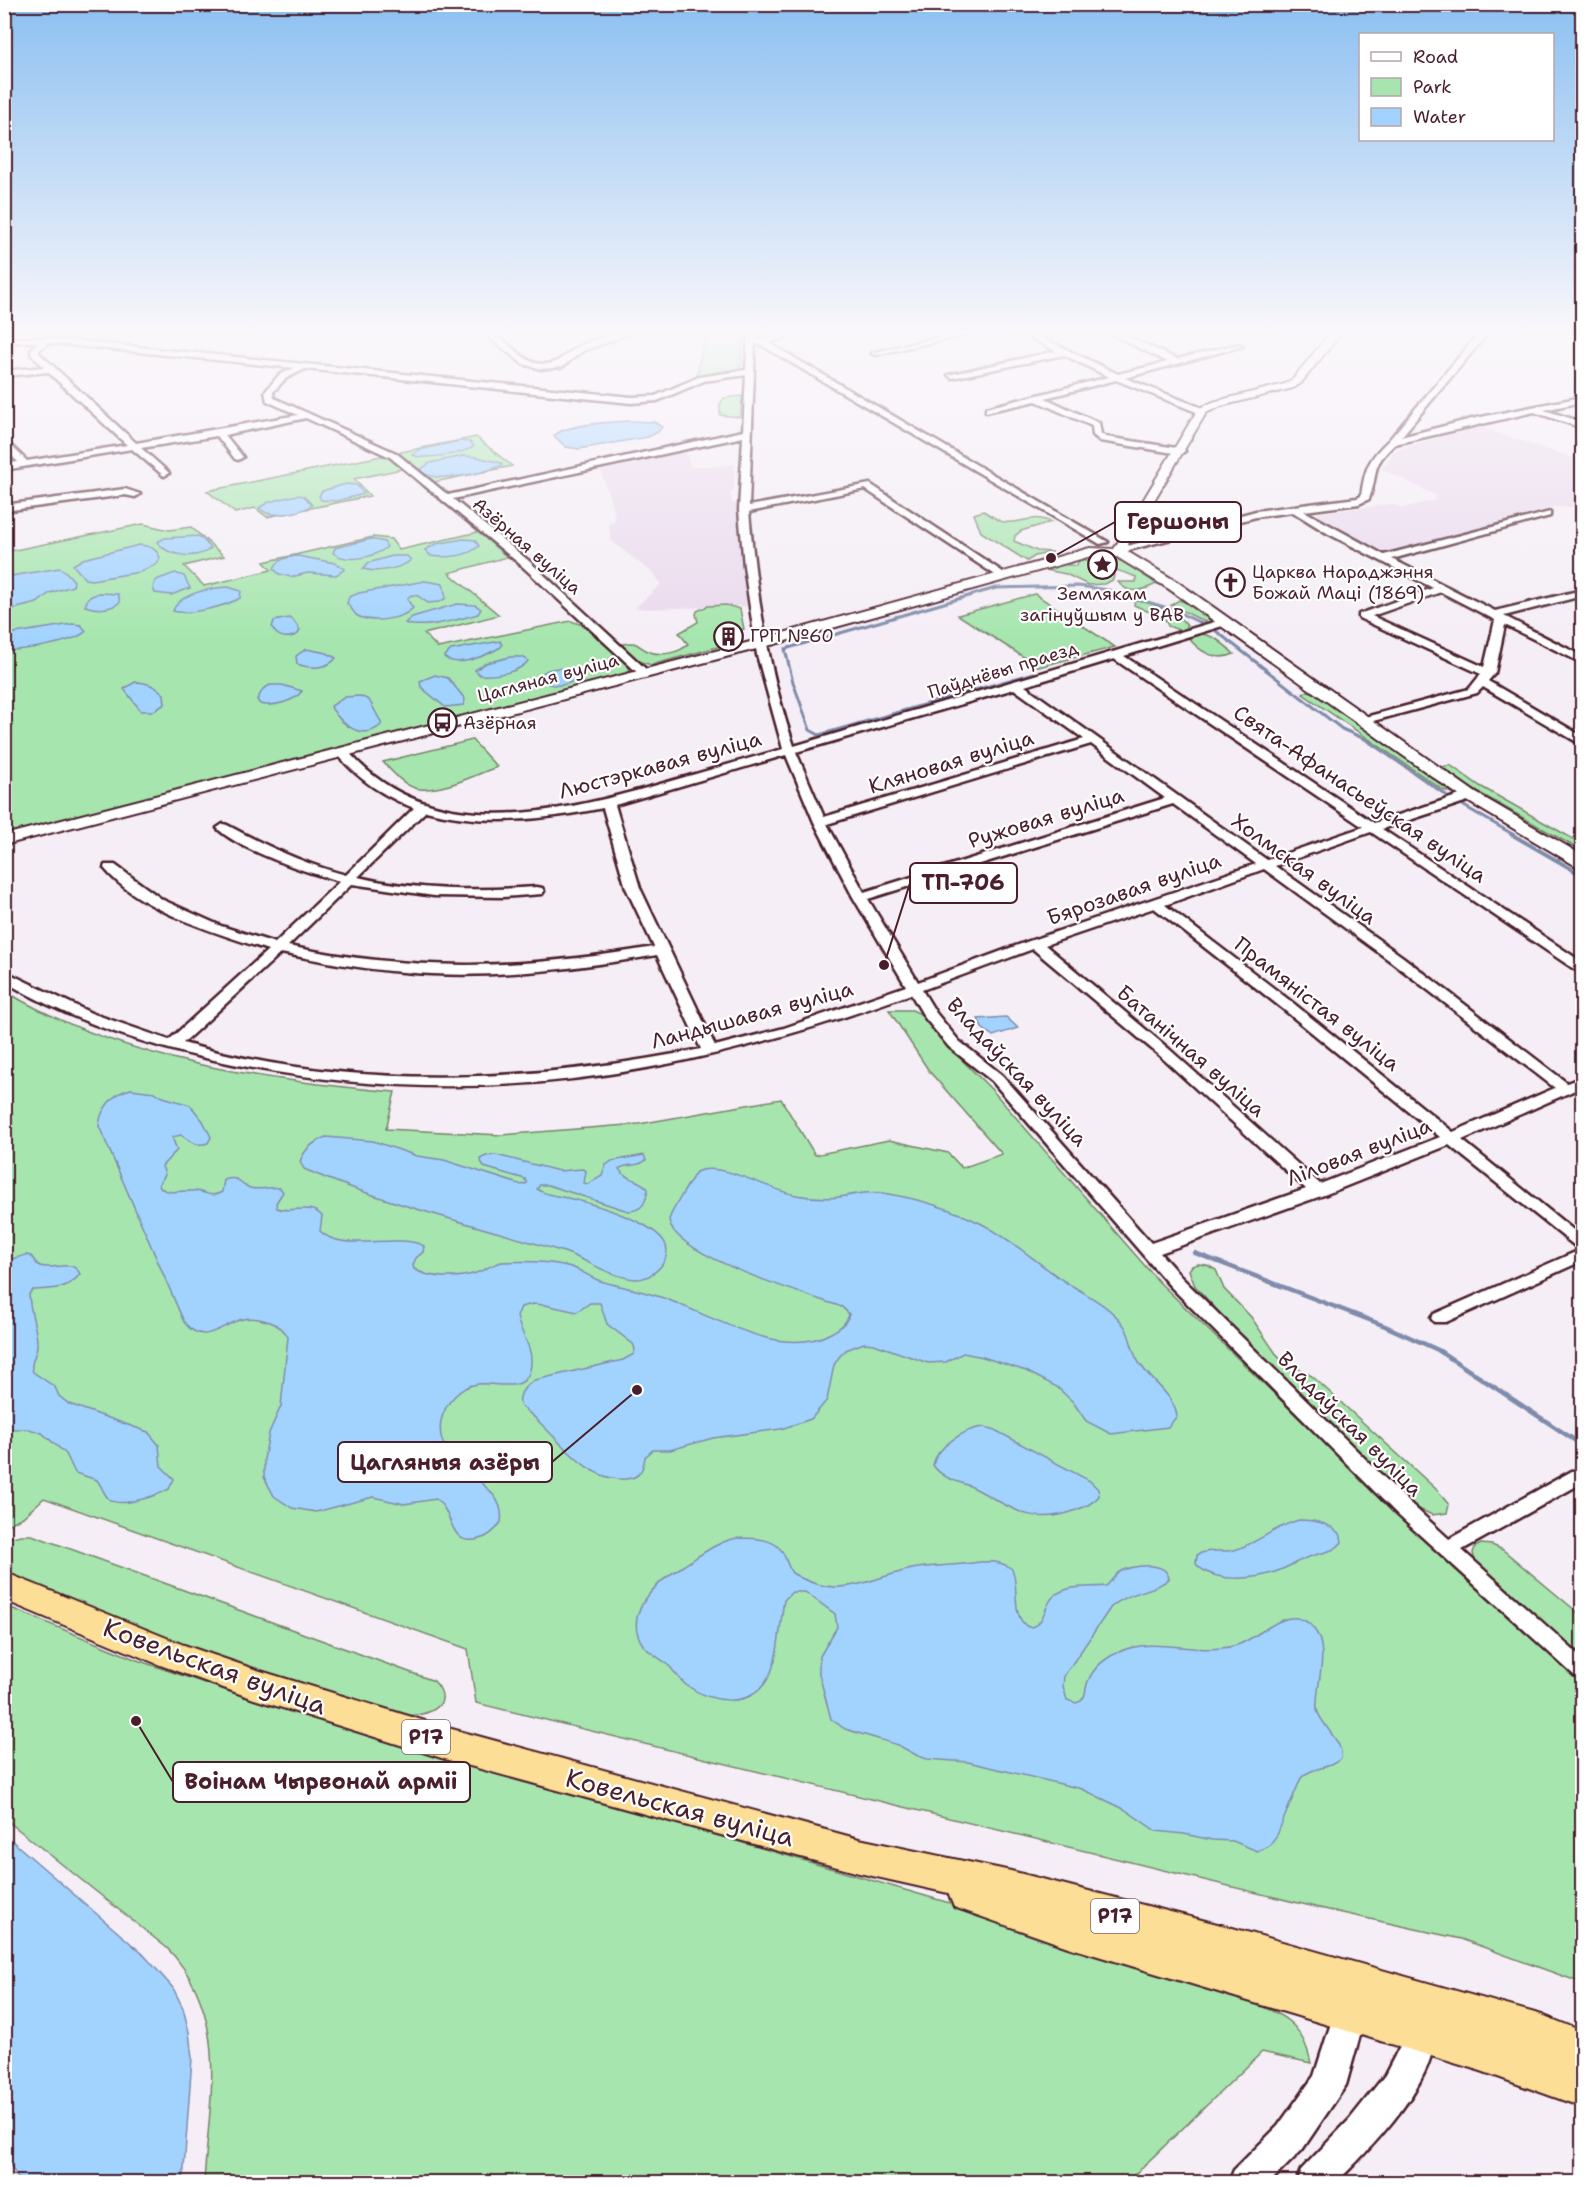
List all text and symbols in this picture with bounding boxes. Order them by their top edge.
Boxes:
legend [1359,33,1554,141]
text: Road [1413,45,1458,69]
text: Park [1413,75,1452,99]
text: Water [1413,105,1466,129]
street label: Азёрная вуліца [468,492,586,600]
callout: Гершоны [1115,502,1241,542]
text: Гершоны [1127,507,1229,536]
place icon: Землякам загінуўшым у ВАВ [1086,549,1118,581]
place label: Царква Нараджэння Божай Маці (1869) [1252,560,1434,605]
church icon: Царква Нараджэння Божай Маці (1869) [1215,566,1247,598]
place label: Землякам загінуўшым у ВАВ [1020,582,1184,627]
building icon: ГРП №60 [713,620,745,652]
place label: ГРП №60 [750,624,834,648]
street label: Паўднёвы праезд [925,636,1082,704]
street label: Цагляная вуліца [475,648,621,708]
street label: Свята-Афанасьеўская вуліца [1228,699,1492,889]
bus stop icon: Азёрная [426,707,458,739]
place label: Азёрная [463,711,537,735]
street label: Люстэркавая вуліца [556,724,764,806]
street label: Кляновая вуліца [865,724,1037,800]
street label: Ружовая вуліца [965,781,1127,855]
street label: Холмская вуліца [1226,807,1382,931]
street label: Бярозавая вуліца [1043,846,1225,932]
callout: ТП-706 [910,863,1017,903]
text: ТП-706 [921,868,1005,897]
street label: Прамяністая вуліца [1228,931,1406,1077]
street label: Ландышавая вуліца [648,975,856,1055]
street label: Батанічная вуліца [1111,979,1271,1123]
street label: Владаўская вуліца [940,991,1094,1153]
street label: Ліловая вуліца [1283,1112,1435,1192]
street label: Владаўская вуліца [1271,1345,1429,1503]
callout: Цагляныя азёры [338,1442,552,1482]
text: Цагляныя азёры [350,1448,540,1477]
street label: Ковельская вуліца [99,1609,331,1723]
road number: Р17 [402,1720,450,1754]
street label: Ковельская вуліца [562,1760,798,1854]
callout: Воінам Чырвонай арміі [173,1762,470,1802]
text: Воінам Чырвонай арміі [184,1767,458,1796]
road number: Р17 [1091,1899,1139,1933]

